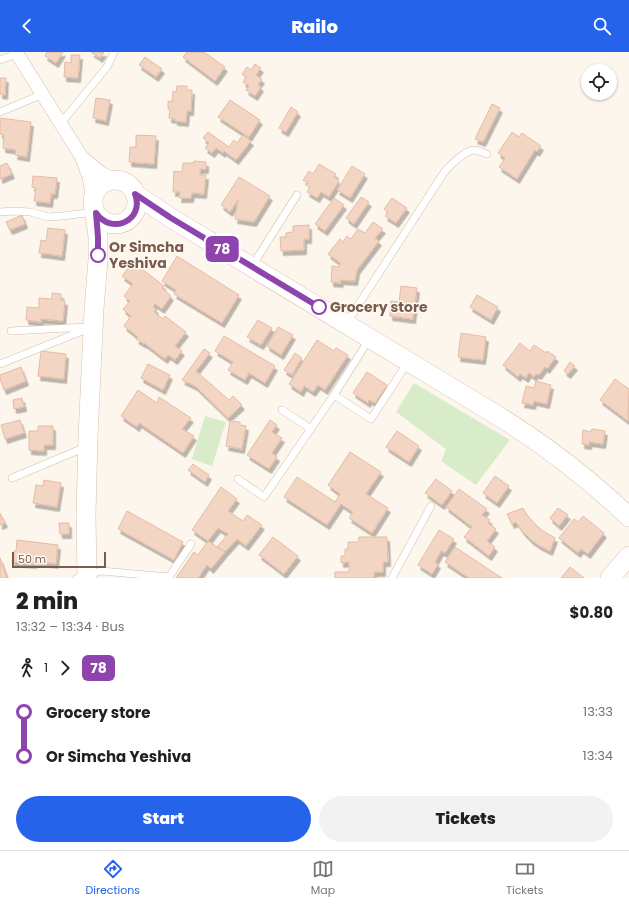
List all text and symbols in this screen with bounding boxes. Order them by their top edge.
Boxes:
text: Railo [291,14,338,39]
icon: back [16,15,38,37]
icon: search [591,15,613,37]
map controls [581,64,617,100]
button: locate [581,64,617,100]
line badge: 78 [204,236,240,262]
place label: Or Simcha Yeshiva [109,237,184,273]
text: 78 [214,239,230,259]
marker: Or Simcha Yeshiva [90,247,106,263]
place label: Grocery store [330,297,428,317]
marker: Grocery store [311,299,327,315]
scale bar [12,550,106,569]
text: 50 m [18,551,46,567]
text: 2 min [16,586,78,617]
text: $0.80 [570,602,613,623]
text: 13:32 – 13:34 · Bus [16,617,125,636]
icon: walk [16,657,38,679]
icon: forward [54,657,76,679]
text: 1 [44,658,48,677]
text: 78 [90,658,107,678]
text: Grocery store [46,702,150,723]
text: 13:33 [583,702,613,721]
text: Or Simcha Yeshiva [46,746,191,767]
text: 13:34 [583,746,613,765]
button: Start [16,796,311,842]
button: Tickets [319,796,613,842]
tab: Directions [85,858,140,899]
tab: Map [311,858,335,899]
tab: Tickets [506,858,544,899]

